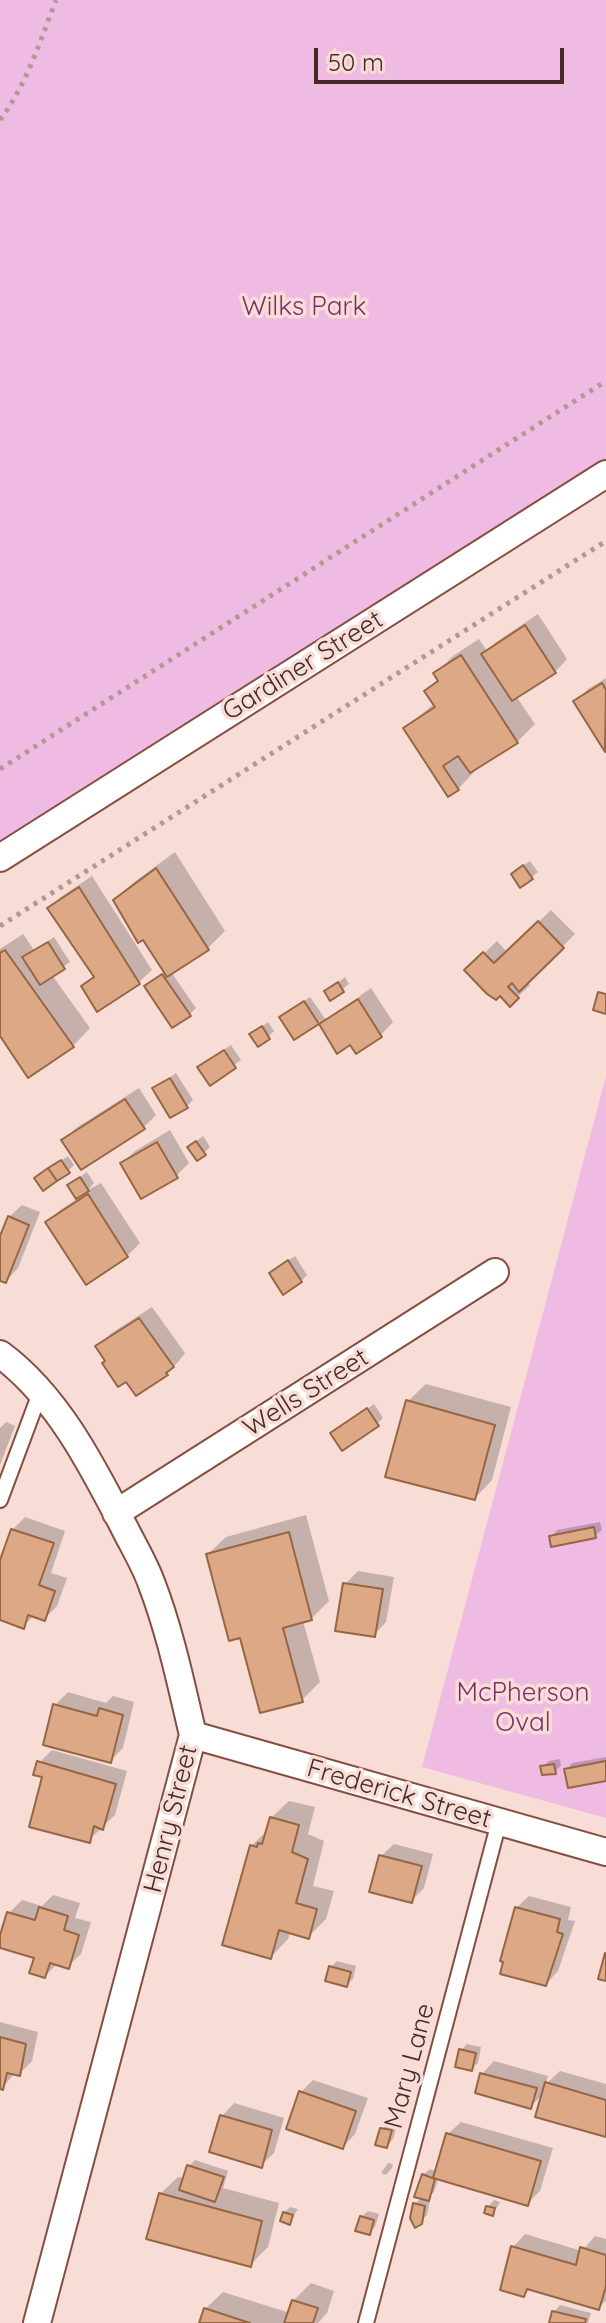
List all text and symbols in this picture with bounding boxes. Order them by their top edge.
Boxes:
scale bar [318,32,568,82]
text: 50 m [328,47,384,77]
park label: Wilks Park [242,291,366,323]
street label: Gardiner Street [217,604,389,728]
street label: Wells Street [238,1342,374,1444]
park label: McPherson Oval [457,1677,589,1738]
street label: Henry Street [138,1742,204,1896]
street label: Frederick Street [303,1753,495,1835]
street label: Mary Lane [378,2000,442,2132]

